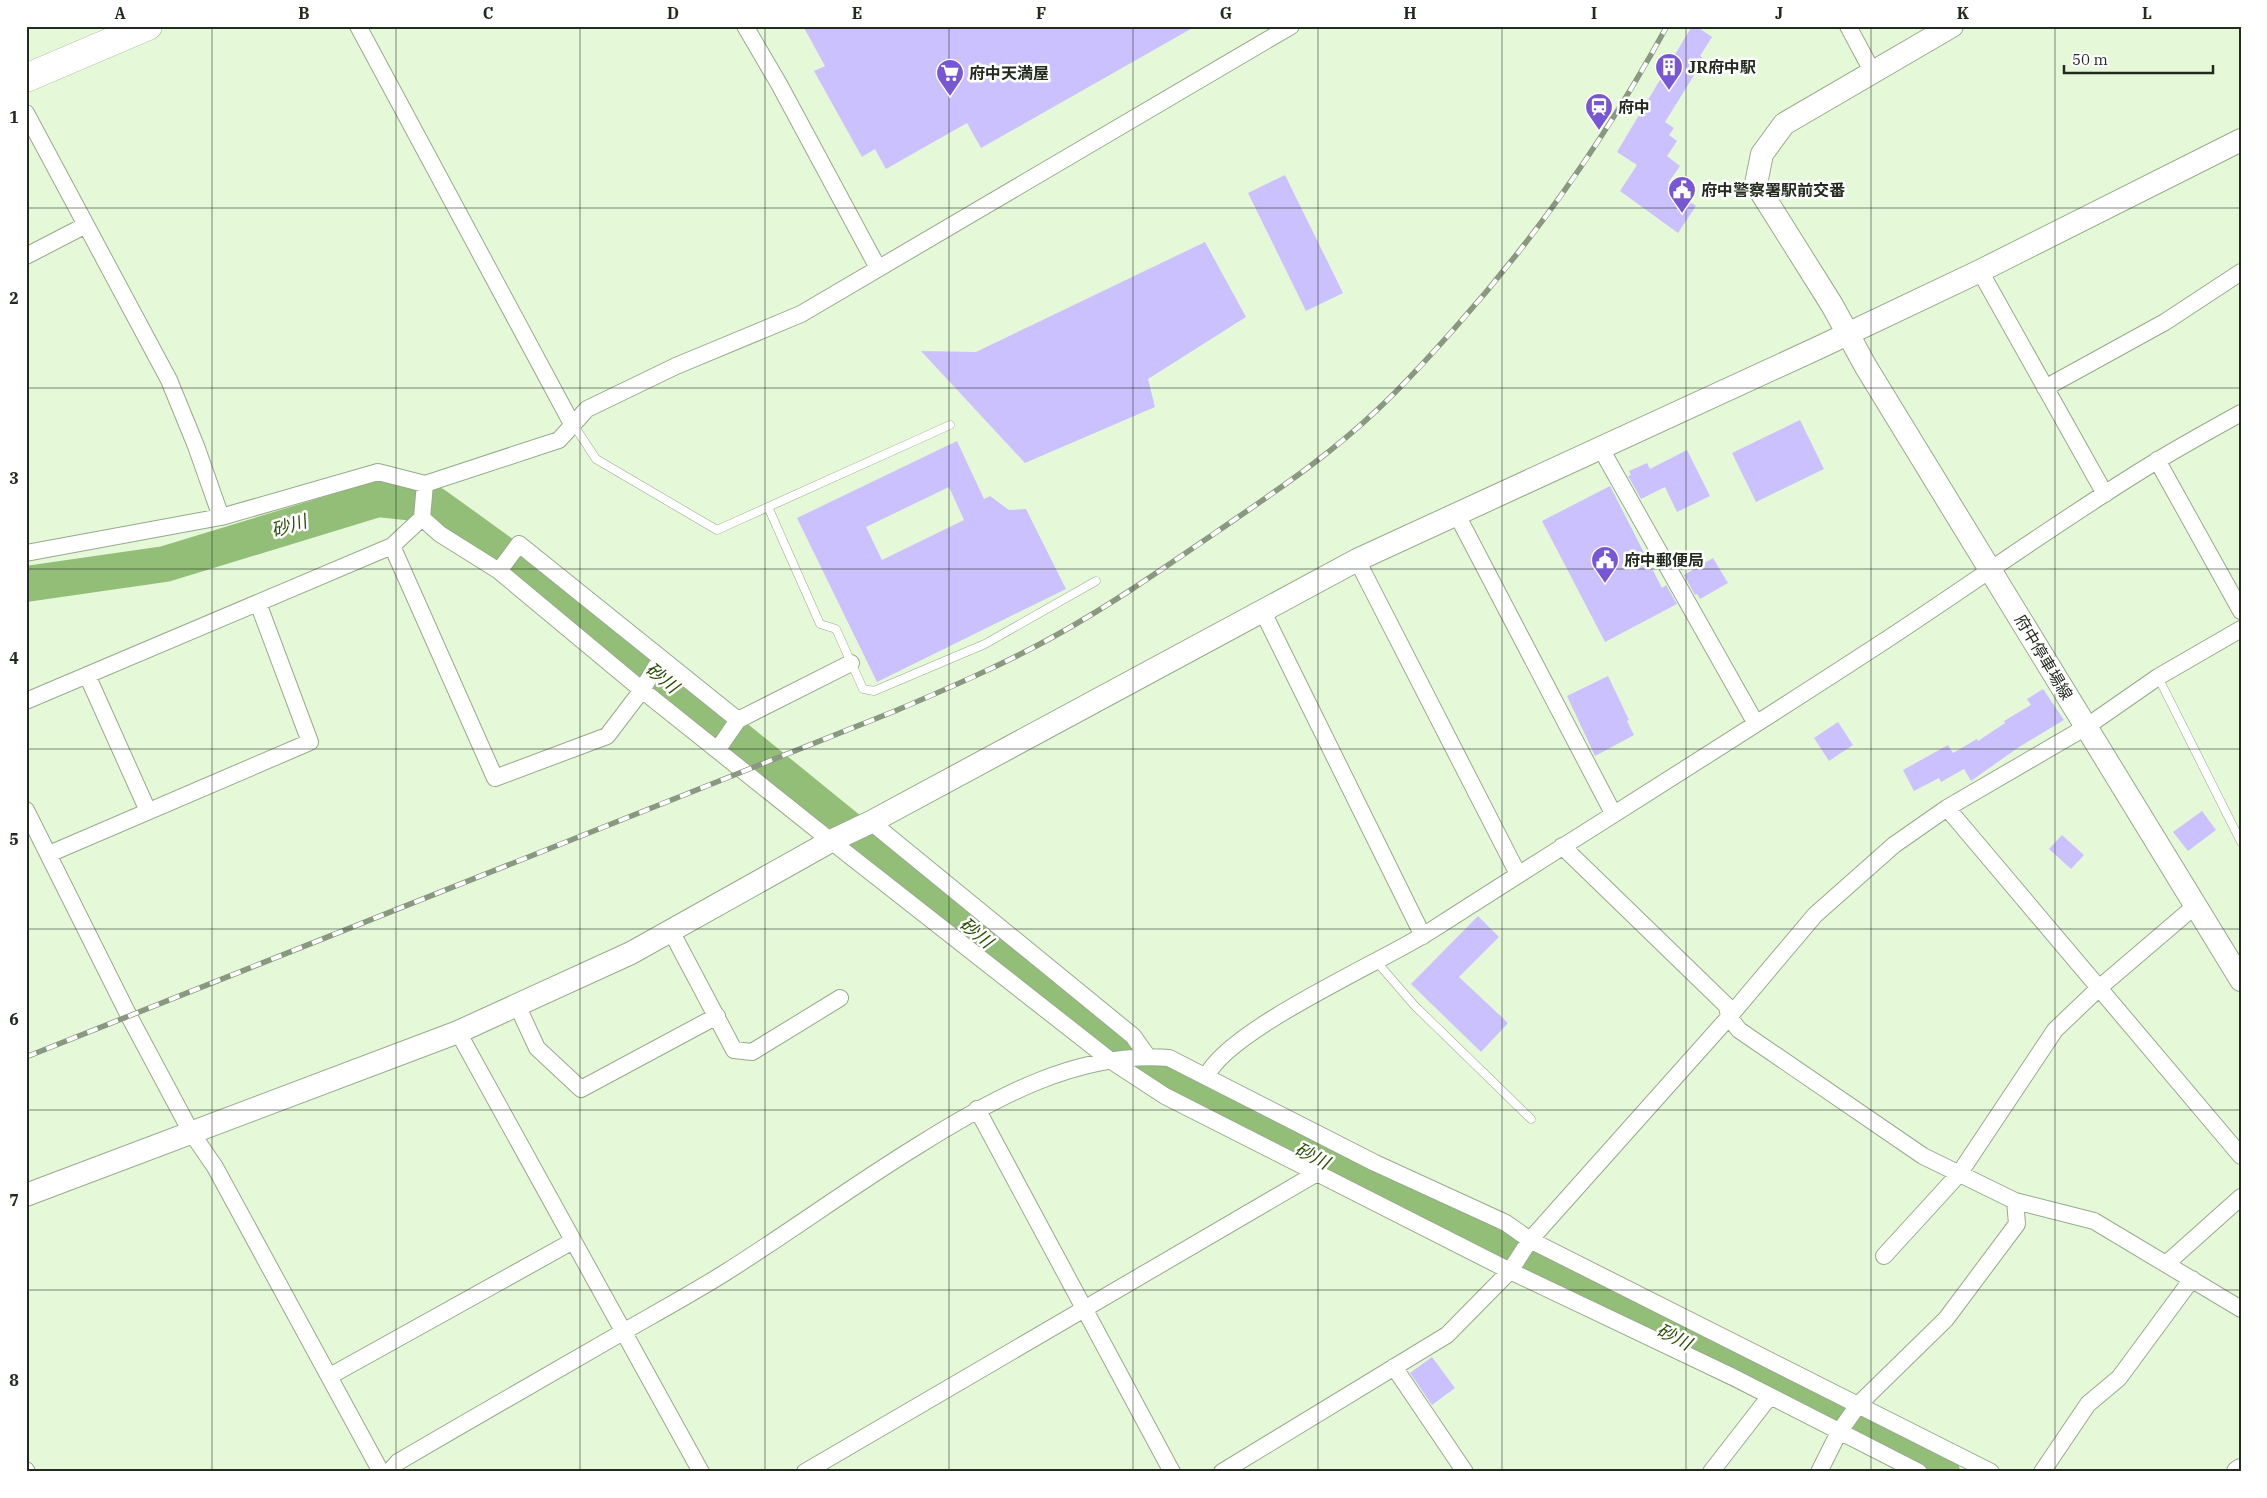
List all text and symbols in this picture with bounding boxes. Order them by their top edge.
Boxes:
text: A [114,3,126,23]
text: B [298,3,310,23]
text: C [483,3,493,23]
text: D [667,3,679,23]
text: E [852,3,862,23]
text: F [1036,3,1046,23]
text: G [1220,3,1232,23]
text: H [1404,3,1417,23]
text: I [1591,3,1597,23]
text: J [1775,3,1783,23]
text: K [1957,3,1970,23]
text: L [2142,3,2152,23]
scale bar [2064,42,2213,74]
text: 50 m [2072,50,2108,69]
building icon: JR府中駅 [1654,52,1684,91]
place label: JR府中駅 [1688,57,1756,77]
supermarket icon: 府中天満屋 [935,58,965,97]
place label: 府中天満屋 [969,63,1049,83]
station icon: 府中 [1584,92,1614,131]
place label: 府中 [1618,97,1650,117]
text: 1 [9,107,19,127]
public building icon: 府中警察署駅前交番 [1667,175,1697,214]
place label: 府中警察署駅前交番 [1701,180,1845,200]
text: 2 [9,288,19,308]
text: 3 [9,468,19,488]
water label: 砂川 [268,509,311,542]
public building icon: 府中郵便局 [1590,545,1620,584]
place label: 府中郵便局 [1624,550,1704,570]
street label: 府中停車場線 [2011,611,2077,703]
text: 4 [9,648,19,668]
water label: 砂川 [641,657,685,699]
text: 5 [9,829,19,849]
water label: 砂川 [955,912,999,954]
text: 6 [9,1009,19,1029]
water label: 砂川 [1291,1137,1335,1175]
text: 7 [9,1190,19,1210]
water label: 砂川 [1653,1318,1697,1356]
text: 8 [9,1370,19,1390]

